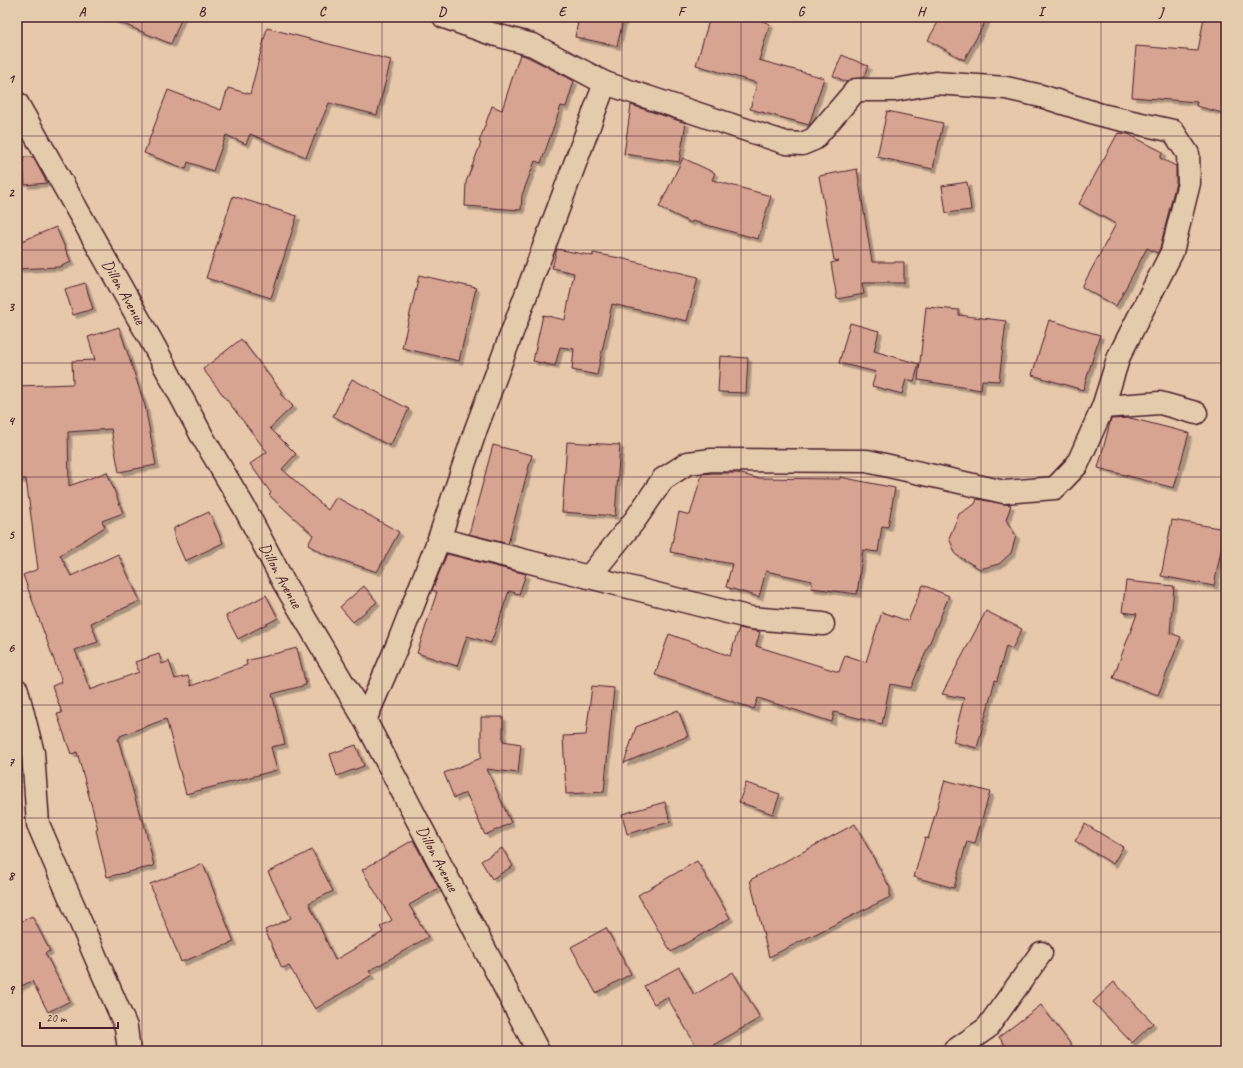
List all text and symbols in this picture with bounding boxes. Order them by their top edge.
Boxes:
text: A [79,4,87,20]
text: B [199,4,207,20]
text: C [319,4,327,20]
text: D [438,4,447,20]
text: E [559,4,568,20]
text: F [678,4,687,20]
text: G [798,4,806,20]
text: H [917,4,927,20]
text: I [1038,4,1047,20]
text: J [1158,4,1165,20]
text: 1 [8,71,16,87]
text: 2 [8,185,15,201]
street label: Dillon Avenue [97,256,151,330]
text: 3 [8,299,15,315]
text: 4 [8,413,16,429]
text: 5 [8,527,15,543]
street label: Dillon Avenue [255,539,307,613]
text: 6 [8,640,15,656]
text: 7 [8,754,15,770]
street label: Dillon Avenue [412,822,464,897]
text: 8 [8,868,16,884]
text: 9 [8,982,15,998]
scale bar [40,1004,118,1030]
text: 20 m [46,1010,68,1026]

